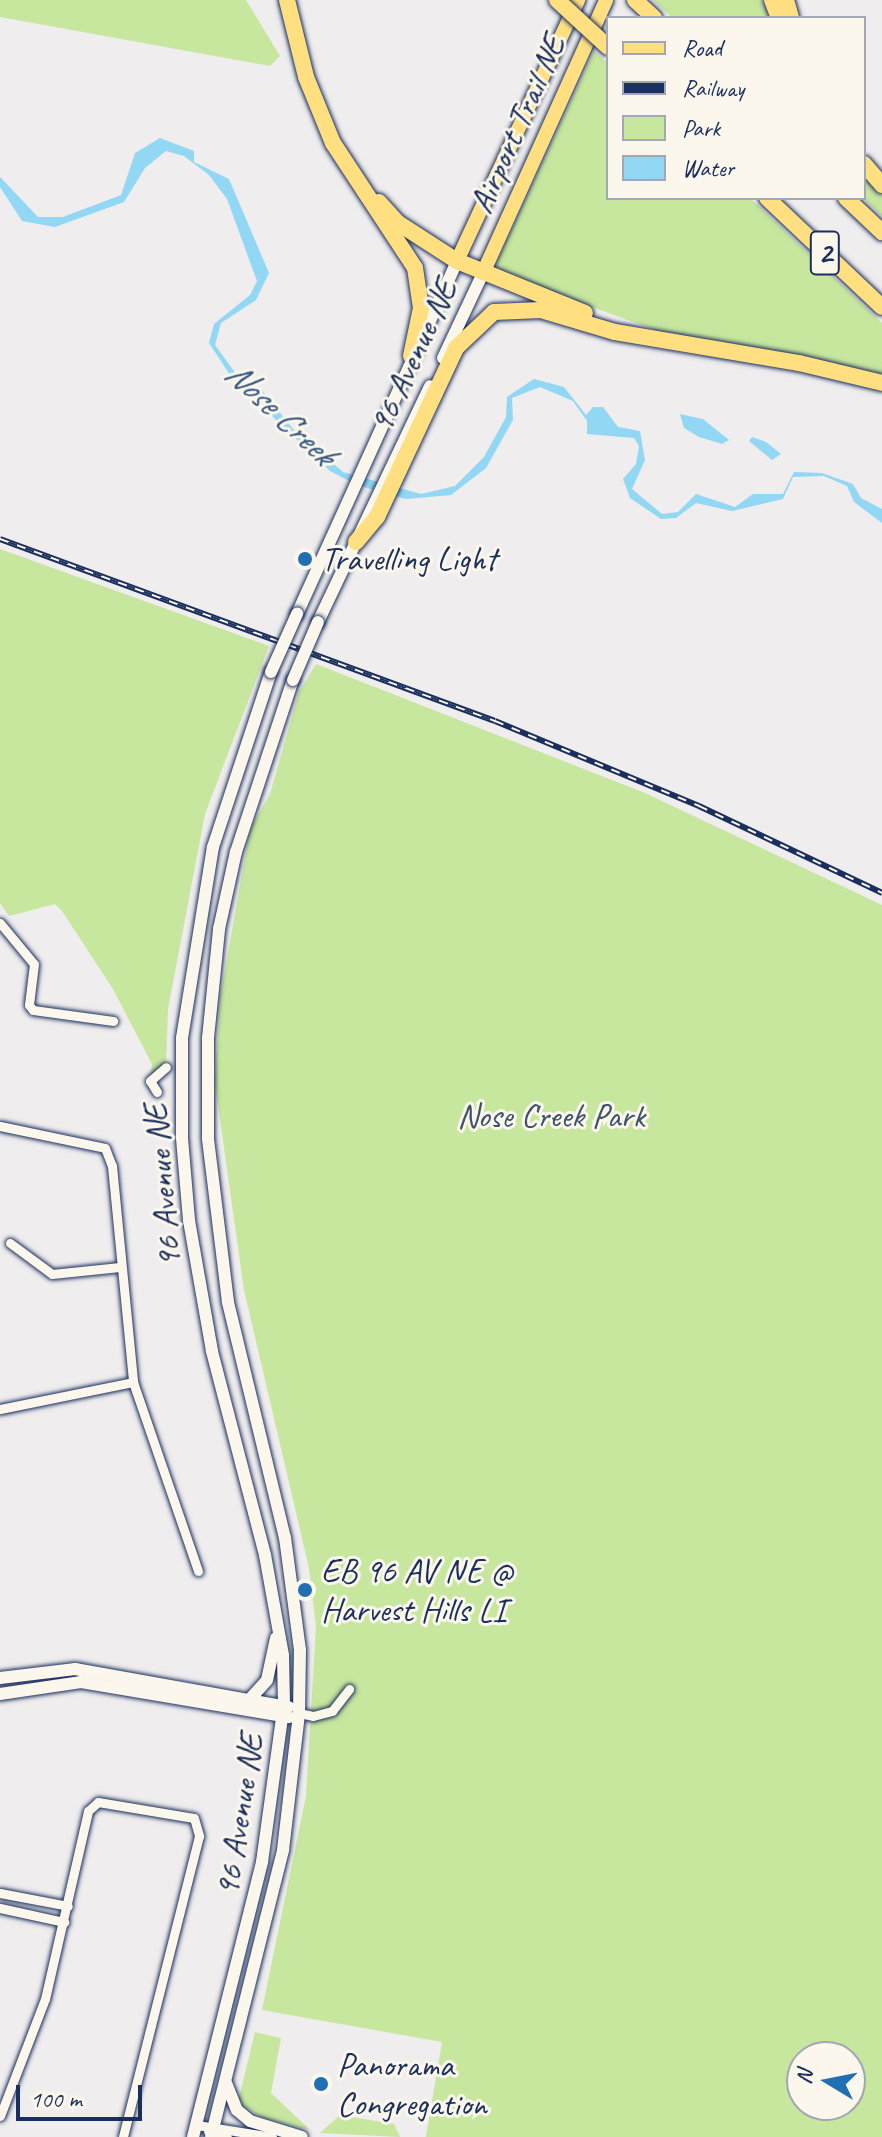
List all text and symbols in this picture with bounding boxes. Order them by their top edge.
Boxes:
legend [606,16,866,200]
street label: Airport Trail NE [460,29,574,219]
text: Road [682,33,722,63]
text: Railway [682,73,744,103]
text: Park [682,113,720,143]
text: Water [682,153,734,183]
road number: 2 [809,225,841,281]
street label: 96 Avenue NE [360,273,466,439]
water label: Nose Creek [216,352,344,474]
place label: Travelling Light [321,539,496,579]
marker: Travelling Light [296,550,314,568]
park label: Nose Creek Park [457,1096,645,1136]
street label: 96 Avenue NE [135,1103,189,1269]
place label: EB 96 AV NE @ Harvest Hills LI [321,1550,513,1630]
marker: EB 96 AV NE @ Harvest Hills LI [296,1581,314,1599]
street label: 96 Avenue NE [206,1731,272,1899]
north arrow [786,2041,866,2121]
place label: Panorama Congregation [337,2044,487,2124]
text: N [789,2068,819,2086]
scale bar [20,2069,146,2119]
marker: Panorama Congregation [312,2075,330,2093]
text: 100 m [30,2084,82,2114]

